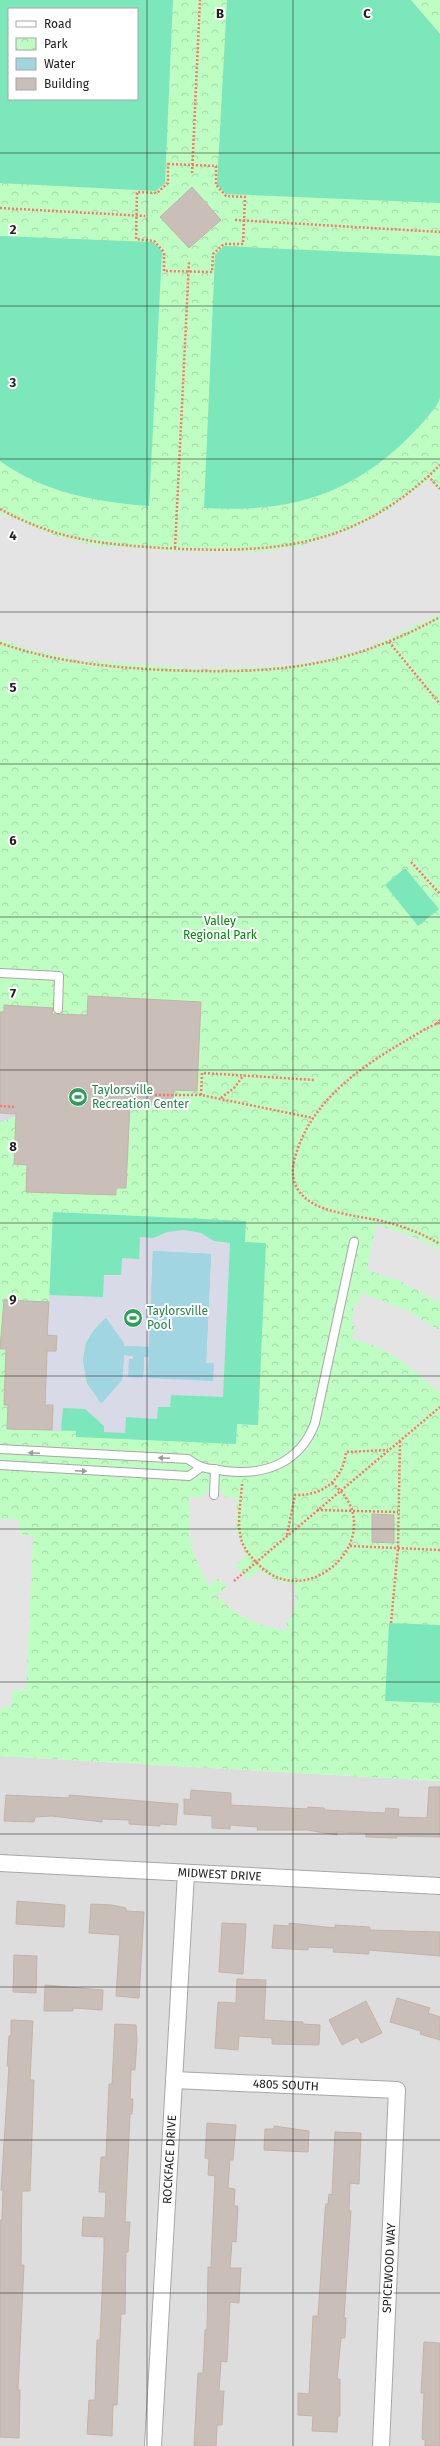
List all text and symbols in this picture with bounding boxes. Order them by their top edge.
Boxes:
text: B [216,6,224,21]
text: C [363,6,371,21]
legend [8,8,138,100]
text: Road [44,17,72,31]
text: Park [44,37,68,51]
text: Water [44,57,76,71]
text: Building [44,77,90,91]
text: 2 [10,222,17,237]
text: 3 [9,375,17,390]
text: 4 [9,528,17,543]
text: 5 [10,680,17,695]
text: 6 [9,833,17,848]
park label: Valley Regional Park [183,914,258,942]
text: 7 [10,986,16,1001]
place label: Taylorsville Recreation Center [92,1083,189,1111]
sports icon: Taylorsville Recreation Center [67,1086,89,1108]
text: 8 [9,1139,17,1154]
text: 9 [9,1292,17,1307]
place label: Taylorsville Pool [147,1304,208,1332]
sports icon: Taylorsville Pool [122,1307,144,1329]
one-way arrow [28,1449,40,1456]
one-way arrow [158,1455,170,1462]
one-way arrow [75,1468,88,1474]
street label: MIDWEST DRIVE [177,1865,262,1884]
street label: 4805 SOUTH [253,2077,319,2093]
street label: ROCKFACE DRIVE [160,2114,179,2204]
street label: SPICEWOOD WAY [380,2222,398,2314]

